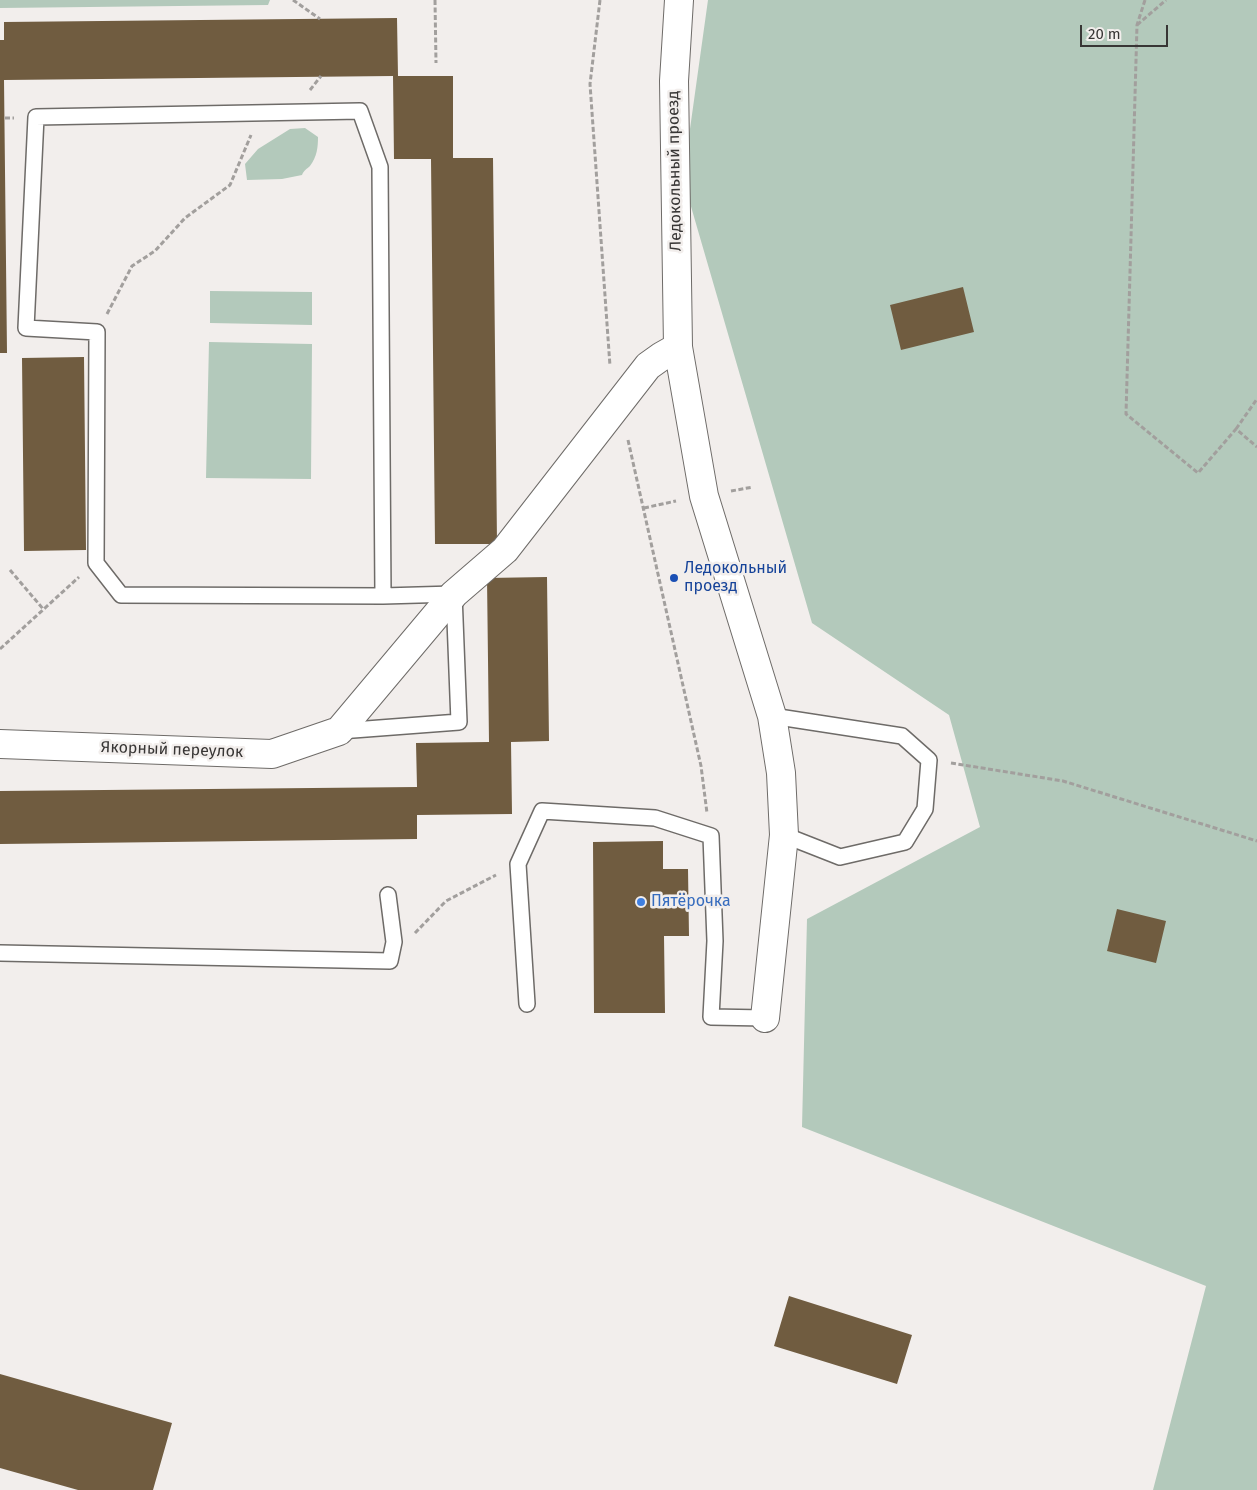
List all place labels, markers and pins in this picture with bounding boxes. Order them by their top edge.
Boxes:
place label: Ледокольный проезд [684,559,787,597]
marker: Ледокольный проезд [668,572,680,584]
place label: Пятёрочка [651,892,731,912]
marker: Пятёрочка [635,896,647,908]

